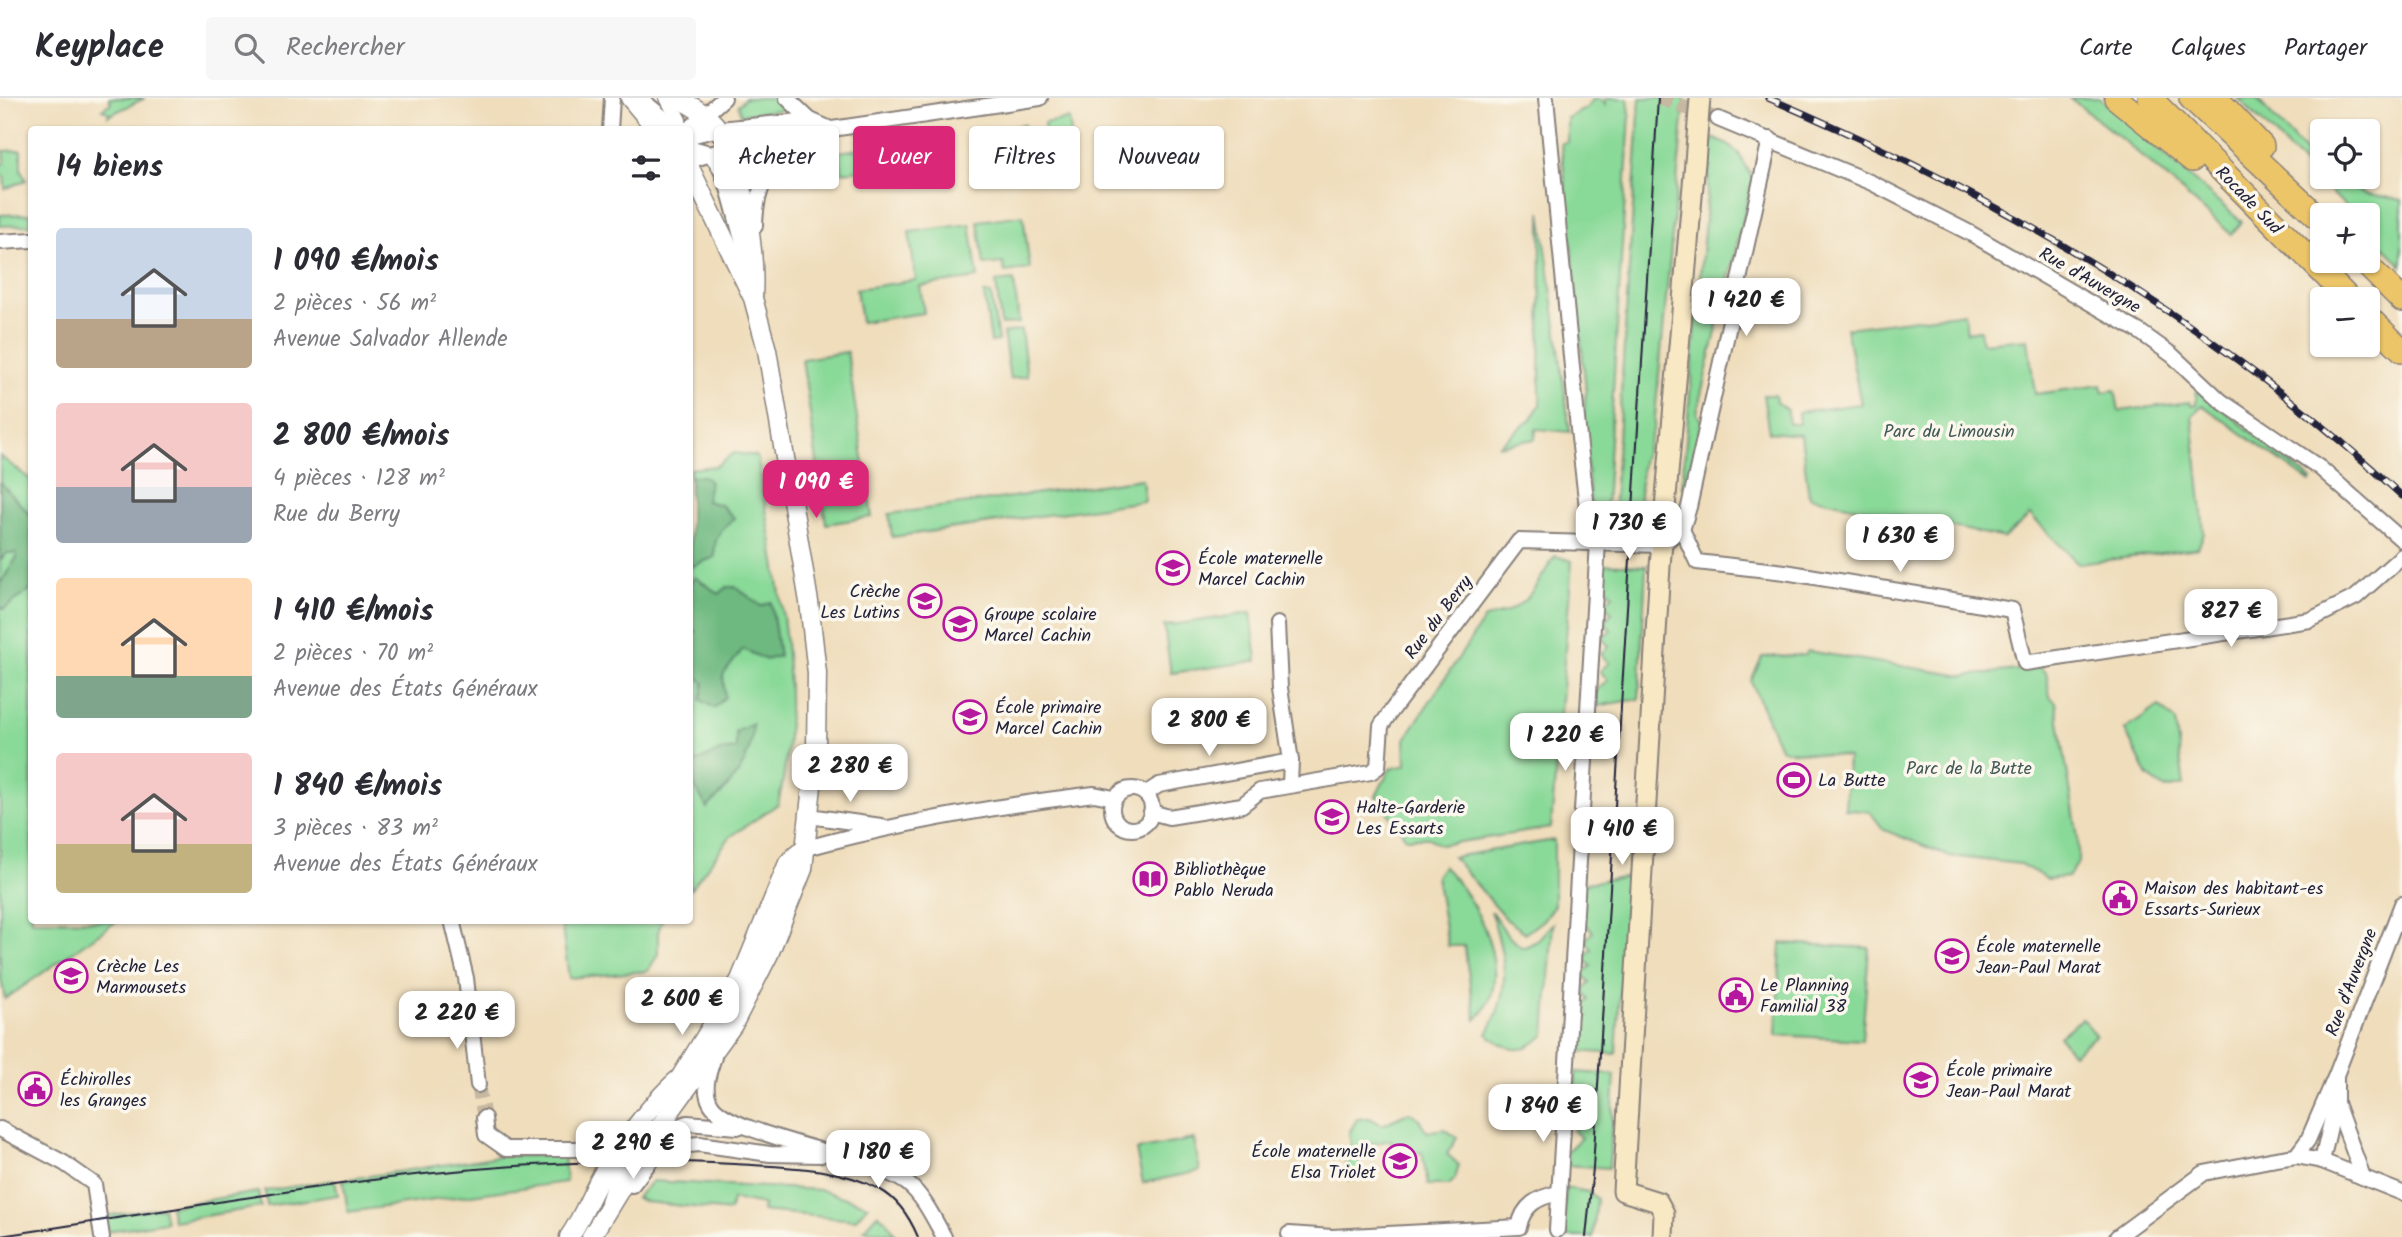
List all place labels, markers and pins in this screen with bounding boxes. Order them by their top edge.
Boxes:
pin: 1 420 € [1681,278,1811,338]
pin: 1 090 € [751,460,881,520]
pin: 1 730 € [1564,502,1694,561]
pin: 1 630 € [1835,514,1965,574]
place label: École maternelle Marcel Cachin [1198,545,1323,595]
school or university icon: École maternelle Marcel Cachin [1154,549,1192,587]
place label: Crèche Les Lutins [820,578,900,628]
school or university icon: Crèche Les Lutins [906,582,944,620]
pin: 827 € [2182,589,2280,649]
place label: Groupe scolaire Marcel Cachin [984,601,1097,651]
school or university icon: Groupe scolaire Marcel Cachin [941,605,979,643]
place label: École primaire Marcel Cachin [995,694,1102,744]
school or university icon: École primaire Marcel Cachin [951,698,989,736]
pin: 2 800 € [1144,698,1274,758]
pin: 1 220 € [1500,714,1630,773]
pin: 2 280 € [785,744,915,804]
sports icon: La Butte [1775,761,1813,799]
place label: La Butte [1818,767,1886,796]
place label: Halte-Garderie Les Essarts [1356,794,1465,844]
school or university icon: Halte-Garderie Les Essarts [1313,798,1351,836]
pin: 1 410 € [1557,808,1687,867]
place label: Bibliothèque Pablo Neruda [1174,856,1274,906]
library icon: Bibliothèque Pablo Neruda [1131,860,1169,898]
place label: Maison des habitant-es Essarts-Surieux [2144,875,2324,925]
public building icon: Maison des habitant-es Essarts-Surieux [2101,879,2139,917]
place label: École maternelle Jean-Paul Marat [1976,933,2102,983]
school or university icon: École maternelle Jean-Paul Marat [1933,937,1971,975]
place label: Crèche Les Marmousets [96,953,186,1003]
school or university icon: Crèche Les Marmousets [52,957,90,995]
place label: Le Planning Familial 38 [1760,972,1849,1022]
public building icon: Le Planning Familial 38 [1717,976,1755,1014]
pin: 2 600 € [617,978,747,1037]
pin: 2 220 € [392,992,522,1051]
place label: École primaire Jean-Paul Marat [1946,1057,2072,1107]
school or university icon: École primaire Jean-Paul Marat [1902,1061,1940,1099]
place label: Échirolles les Granges [60,1066,147,1116]
public building icon: Échirolles les Granges [16,1070,54,1108]
pin: 1 840 € [1478,1084,1608,1144]
pin: 2 290 € [568,1122,698,1181]
pin: 1 180 € [813,1130,943,1190]
place label: École maternelle Elsa Triolet [1251,1138,1377,1188]
school or university icon: École maternelle Elsa Triolet [1381,1142,1419,1180]

